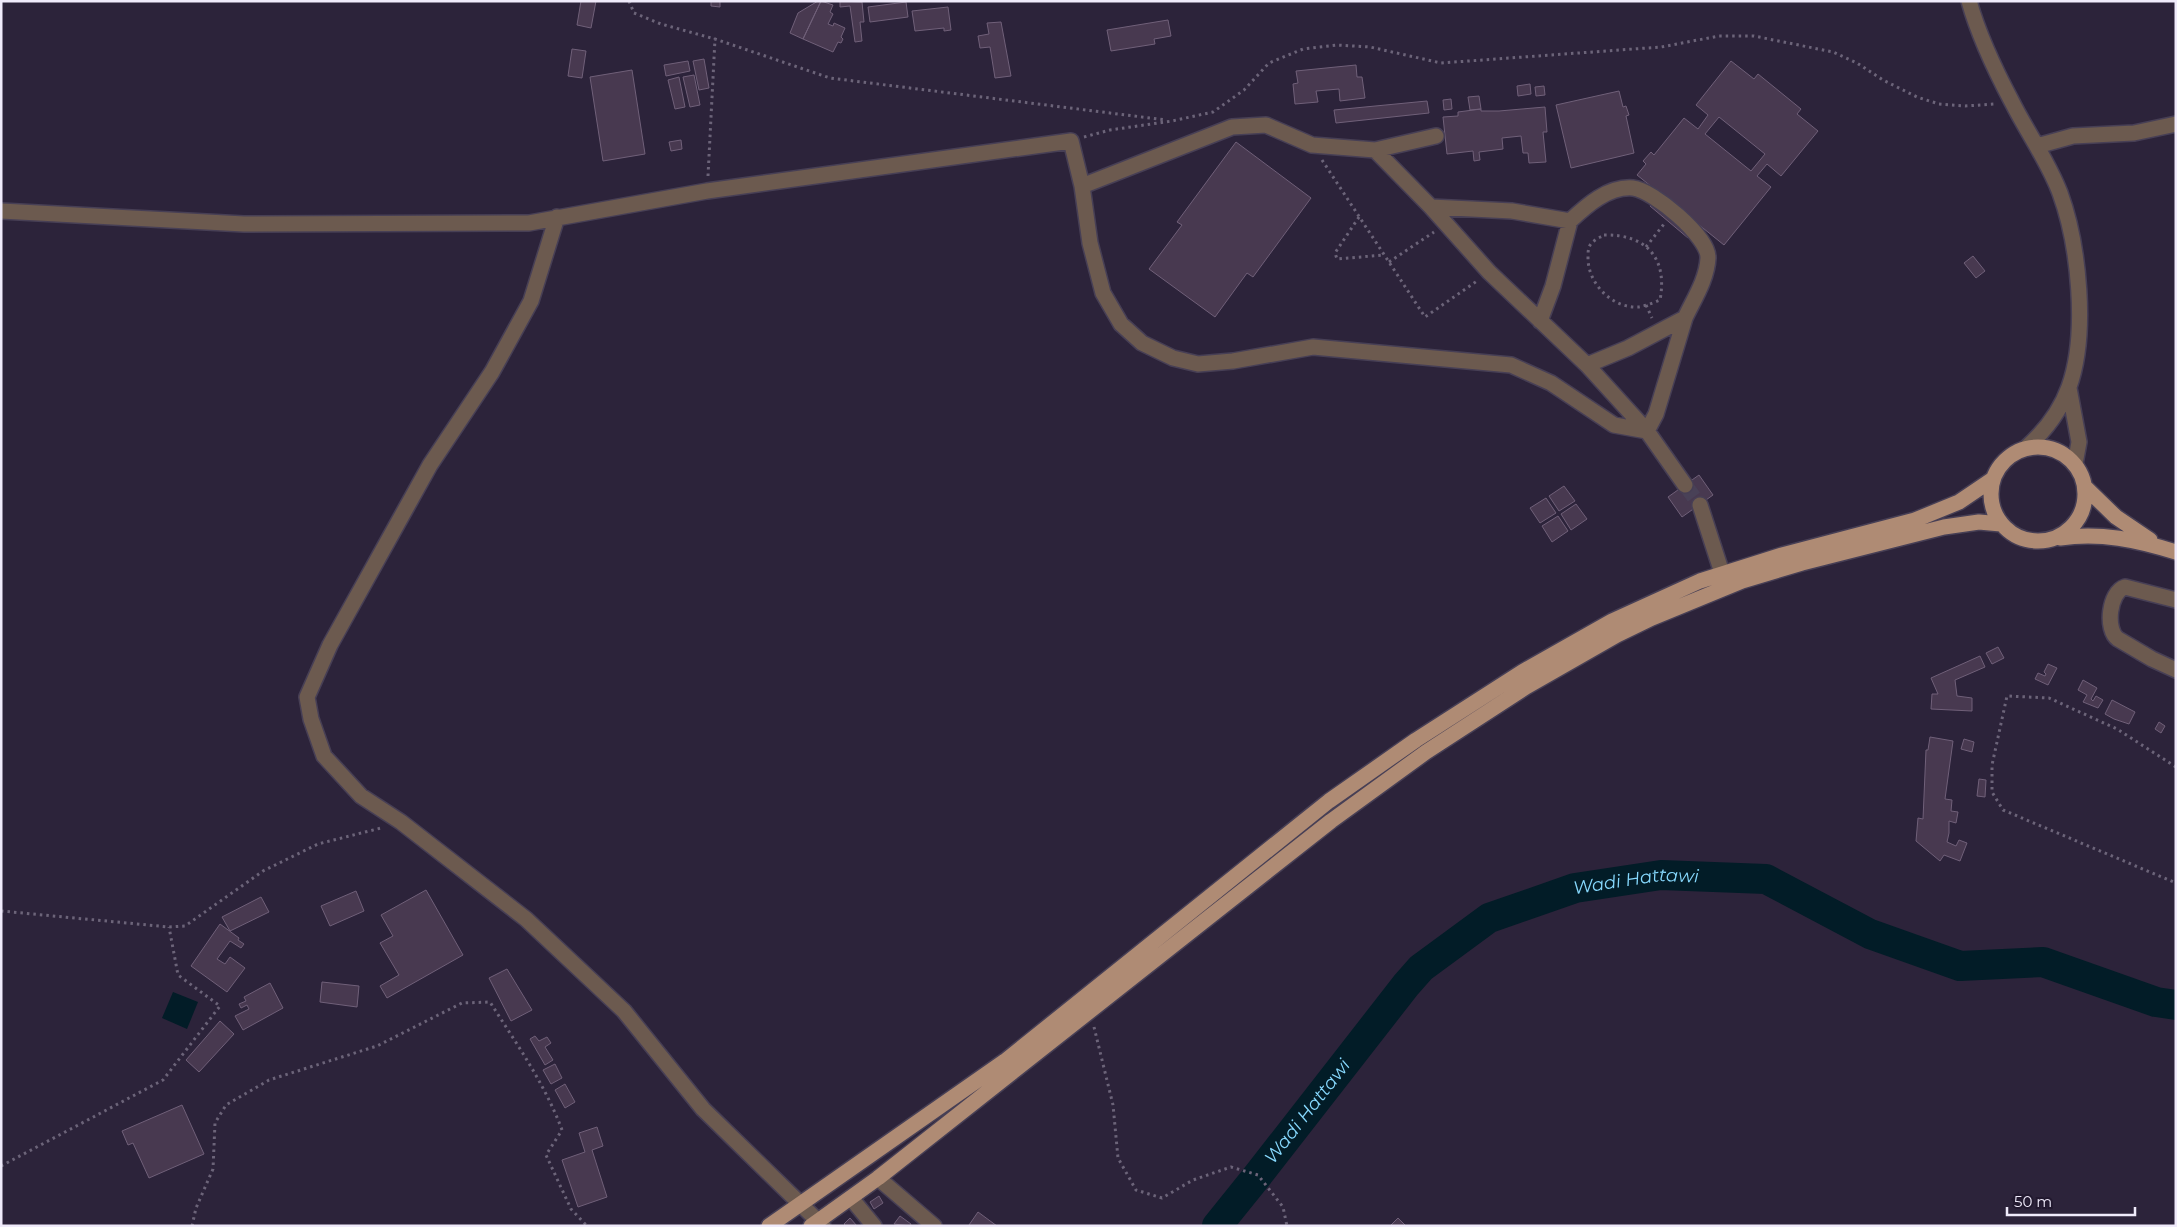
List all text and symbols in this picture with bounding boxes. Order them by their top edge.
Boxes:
water label: Wadi Hattawi [1572,864,1699,899]
water label: Wadi Hattawi [1260,1055,1355,1168]
scale bar [2007,1184,2134,1216]
text: 50 m [2014,1192,2052,1211]

